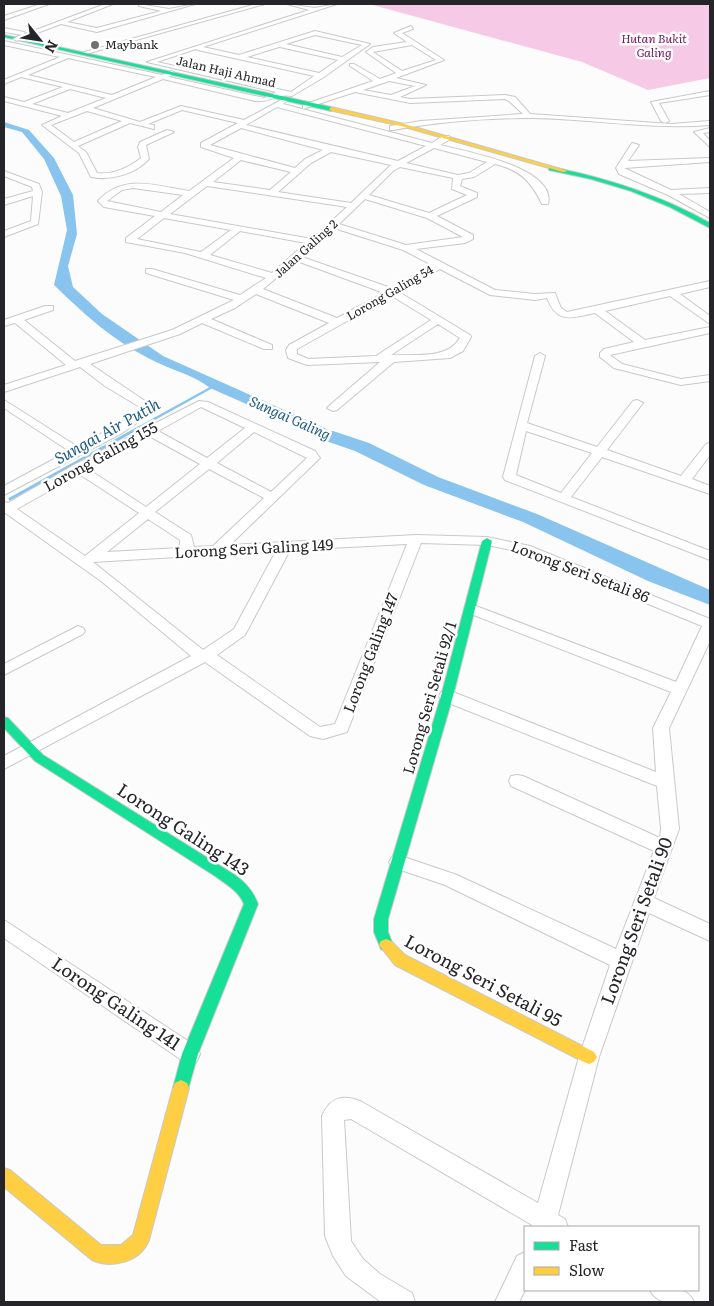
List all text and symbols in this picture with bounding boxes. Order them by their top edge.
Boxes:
north arrow [15,15,65,65]
park label: Hutan Bukit Galing [621,29,687,61]
place label: Maybank [105,35,159,53]
text: N [40,37,64,57]
marker: Maybank [89,39,101,51]
street label: Jalan Haji Ahmad [175,51,279,91]
street label: Jalan Galing 2 [270,215,341,282]
street label: Lorong Galing 54 [343,260,436,324]
water label: Sungai Galing [247,390,334,444]
water label: Sungai Air Putih [49,391,164,469]
street label: Lorong Galing 155 [39,415,162,497]
street label: Lorong Seri Galing 149 [174,532,334,563]
street label: Lorong Seri Setali 86 [508,534,653,608]
street label: Lorong Galing 147 [336,589,403,716]
street label: Lorong Seri Setali 92/1 [396,618,461,777]
street label: Lorong Galing 143 [112,776,255,882]
street label: Lorong Seri Setali 90 [593,833,678,1008]
street label: Lorong Seri Setali 95 [400,927,567,1033]
street label: Lorong Galing 141 [47,949,187,1056]
legend [524,1226,699,1291]
text: Fast [569,1233,598,1256]
text: Slow [569,1258,604,1281]

